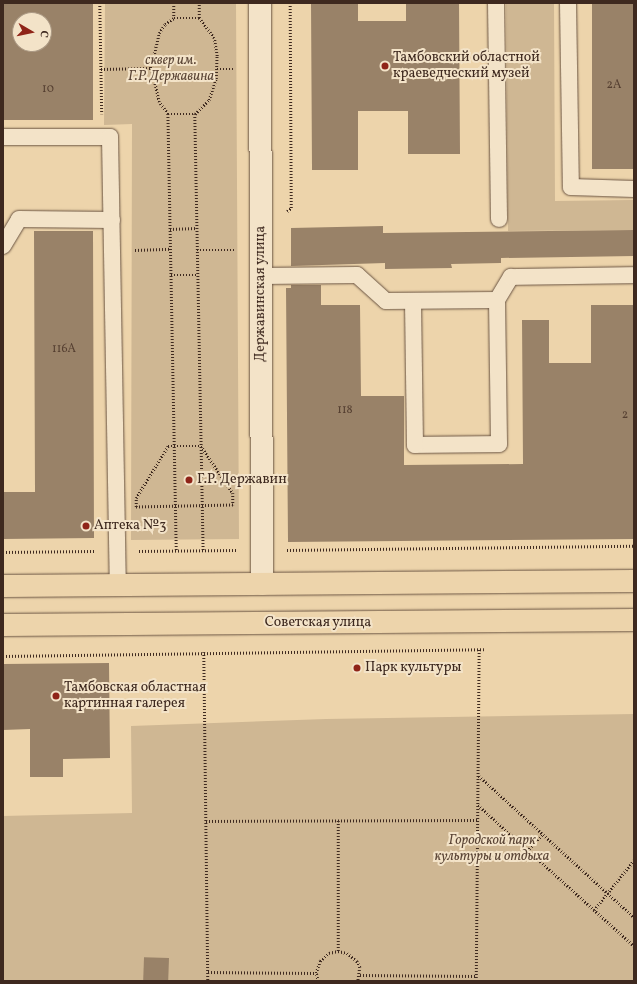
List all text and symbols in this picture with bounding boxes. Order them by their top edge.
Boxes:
north arrow [12,12,52,52]
text: С [35,29,51,38]
place label: Тамбовский областной краеведческий музей [393,50,540,82]
park label: сквер им. Г.Р. Державина [128,53,214,86]
marker: Тамбовский областной краеведческий музей [380,61,390,71]
house number: 2А [607,79,621,93]
house number: 10 [42,83,54,97]
street label: Державинская улица [253,226,269,362]
house number: 116А [52,343,76,357]
house number: 118 [337,404,353,418]
house number: 2 [622,409,628,423]
place label: Г.Р. Державин [197,472,287,488]
marker: Г.Р. Державин [184,475,194,485]
place label: Аптека №3 [94,518,166,534]
marker: Аптека №3 [81,521,91,531]
street label: Советская улица [264,615,372,631]
place label: Парк культуры [365,660,461,676]
marker: Парк культуры [352,663,362,673]
place label: Тамбовская областная картинная галерея [64,680,206,712]
marker: Тамбовская областная картинная галерея [51,691,61,701]
park label: Городской парк культуры и отдыха [435,833,549,866]

